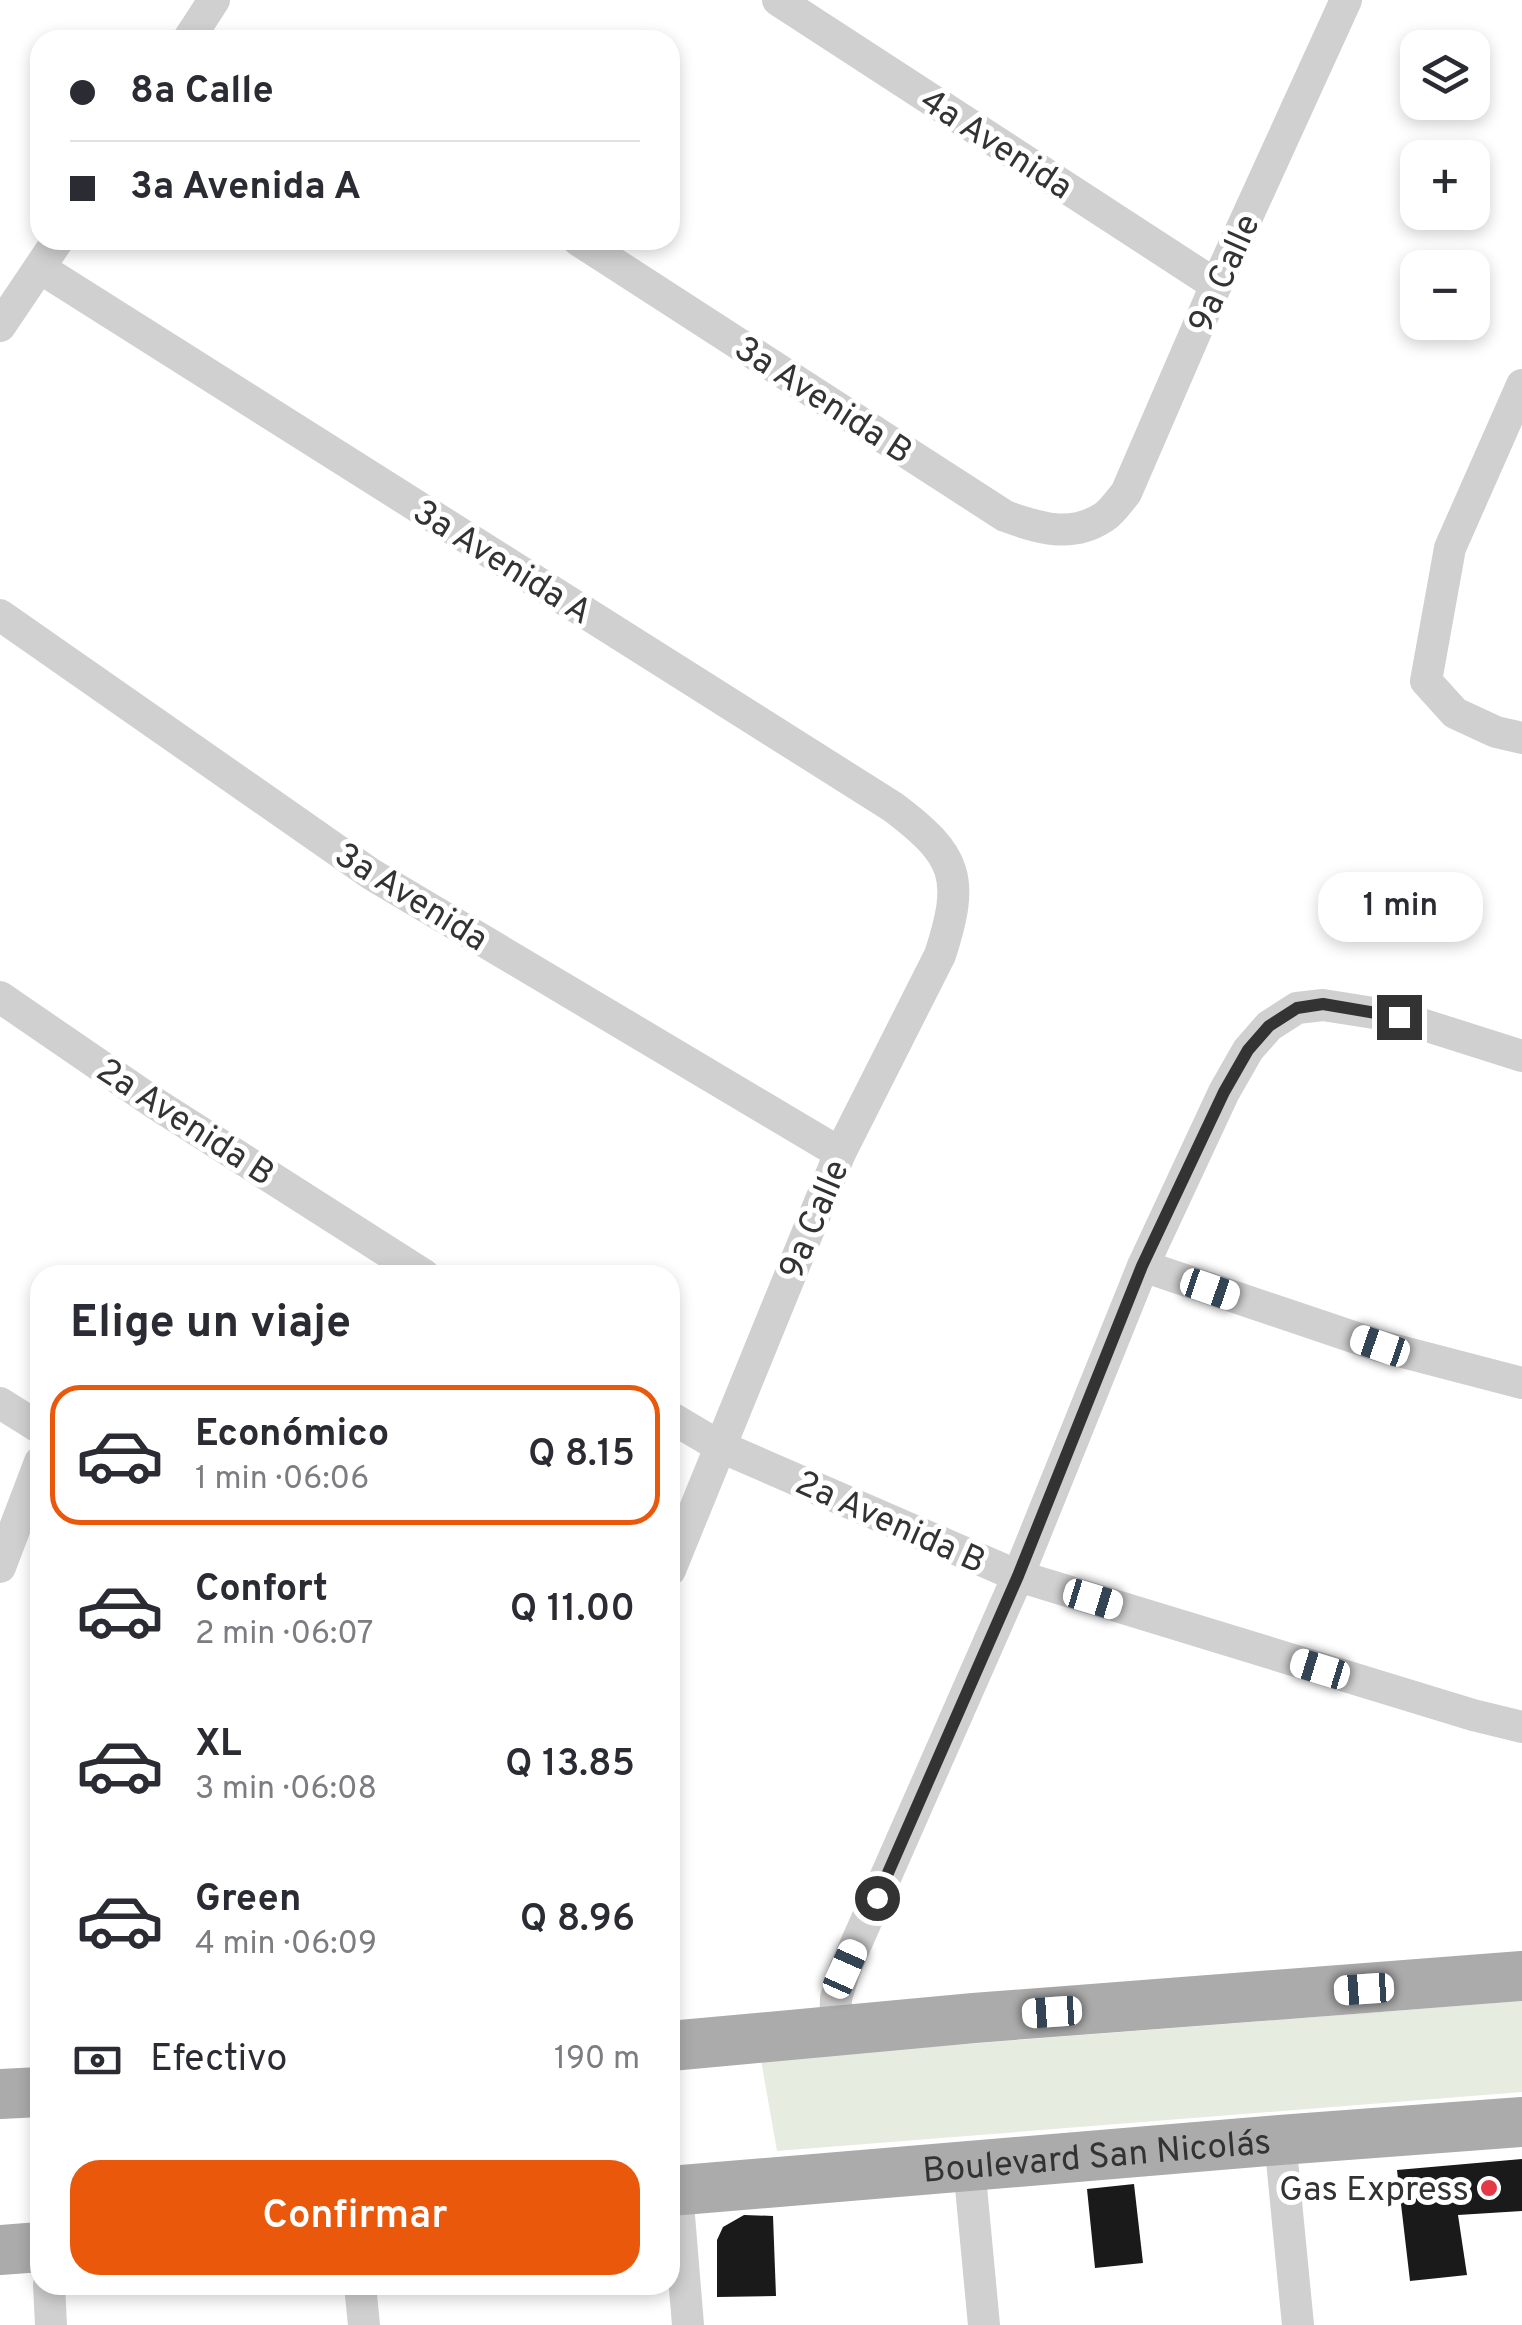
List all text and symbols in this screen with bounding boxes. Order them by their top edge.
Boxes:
map controls [1400,30,1490,340]
button: layers [1400,30,1490,120]
text: 8a Calle [130,68,274,117]
street label: 4a Avenida [911,80,1080,211]
button: + [1400,140,1490,230]
text: 3a Avenida A [130,164,361,213]
street label: 9a Calle [1180,208,1271,341]
button: − [1400,250,1490,340]
street label: 3a Avenida B [725,328,920,475]
street label: 3a Avenida A [404,491,599,636]
street label: 3a Avenida [326,834,495,963]
callout: 1 min [1316,872,1482,942]
text: 1 min [1363,887,1438,927]
route end [1377,995,1422,1040]
street label: 2a Avenida B [87,1050,282,1197]
street label: 9a Calle [771,1154,861,1287]
car [1177,1265,1243,1313]
text: Elige un viaje [70,1296,351,1353]
car [1347,1322,1413,1370]
icon: car [75,1410,165,1500]
text: Económico [195,1411,389,1460]
text: Q 8.15 [528,1431,635,1480]
text: 1 min · 06:06 [195,1460,369,1500]
street label: 2a Avenida B [788,1462,992,1585]
icon: car [75,1565,165,1655]
text: Confort [195,1566,328,1615]
car [1060,1576,1126,1622]
text: Q 11.00 [510,1586,635,1635]
text: 2 min · 06:07 [195,1615,374,1655]
car [1287,1646,1353,1692]
icon: car [75,1720,165,1810]
text: XL [195,1721,242,1770]
text: Q 13.85 [505,1741,635,1790]
text: 3 min · 06:08 [195,1770,377,1810]
icon: car [75,1875,165,1965]
text: Green [195,1876,301,1925]
route start [855,1876,900,1921]
text: Q 8.96 [520,1896,635,1945]
text: 4 min · 06:09 [195,1925,377,1965]
car [819,1935,871,2003]
car [1333,1972,1395,2006]
car [1021,1995,1083,2029]
icon: cash [70,2033,125,2088]
text: Efectivo [150,2036,288,2085]
text: 190 m [554,2040,640,2080]
street label: Boulevard San Nicolás [921,2122,1273,2195]
button: Confirmar [70,2160,640,2275]
place label: Gas Express [1279,2169,1469,2213]
marker: Gas Express [1478,2177,1500,2199]

